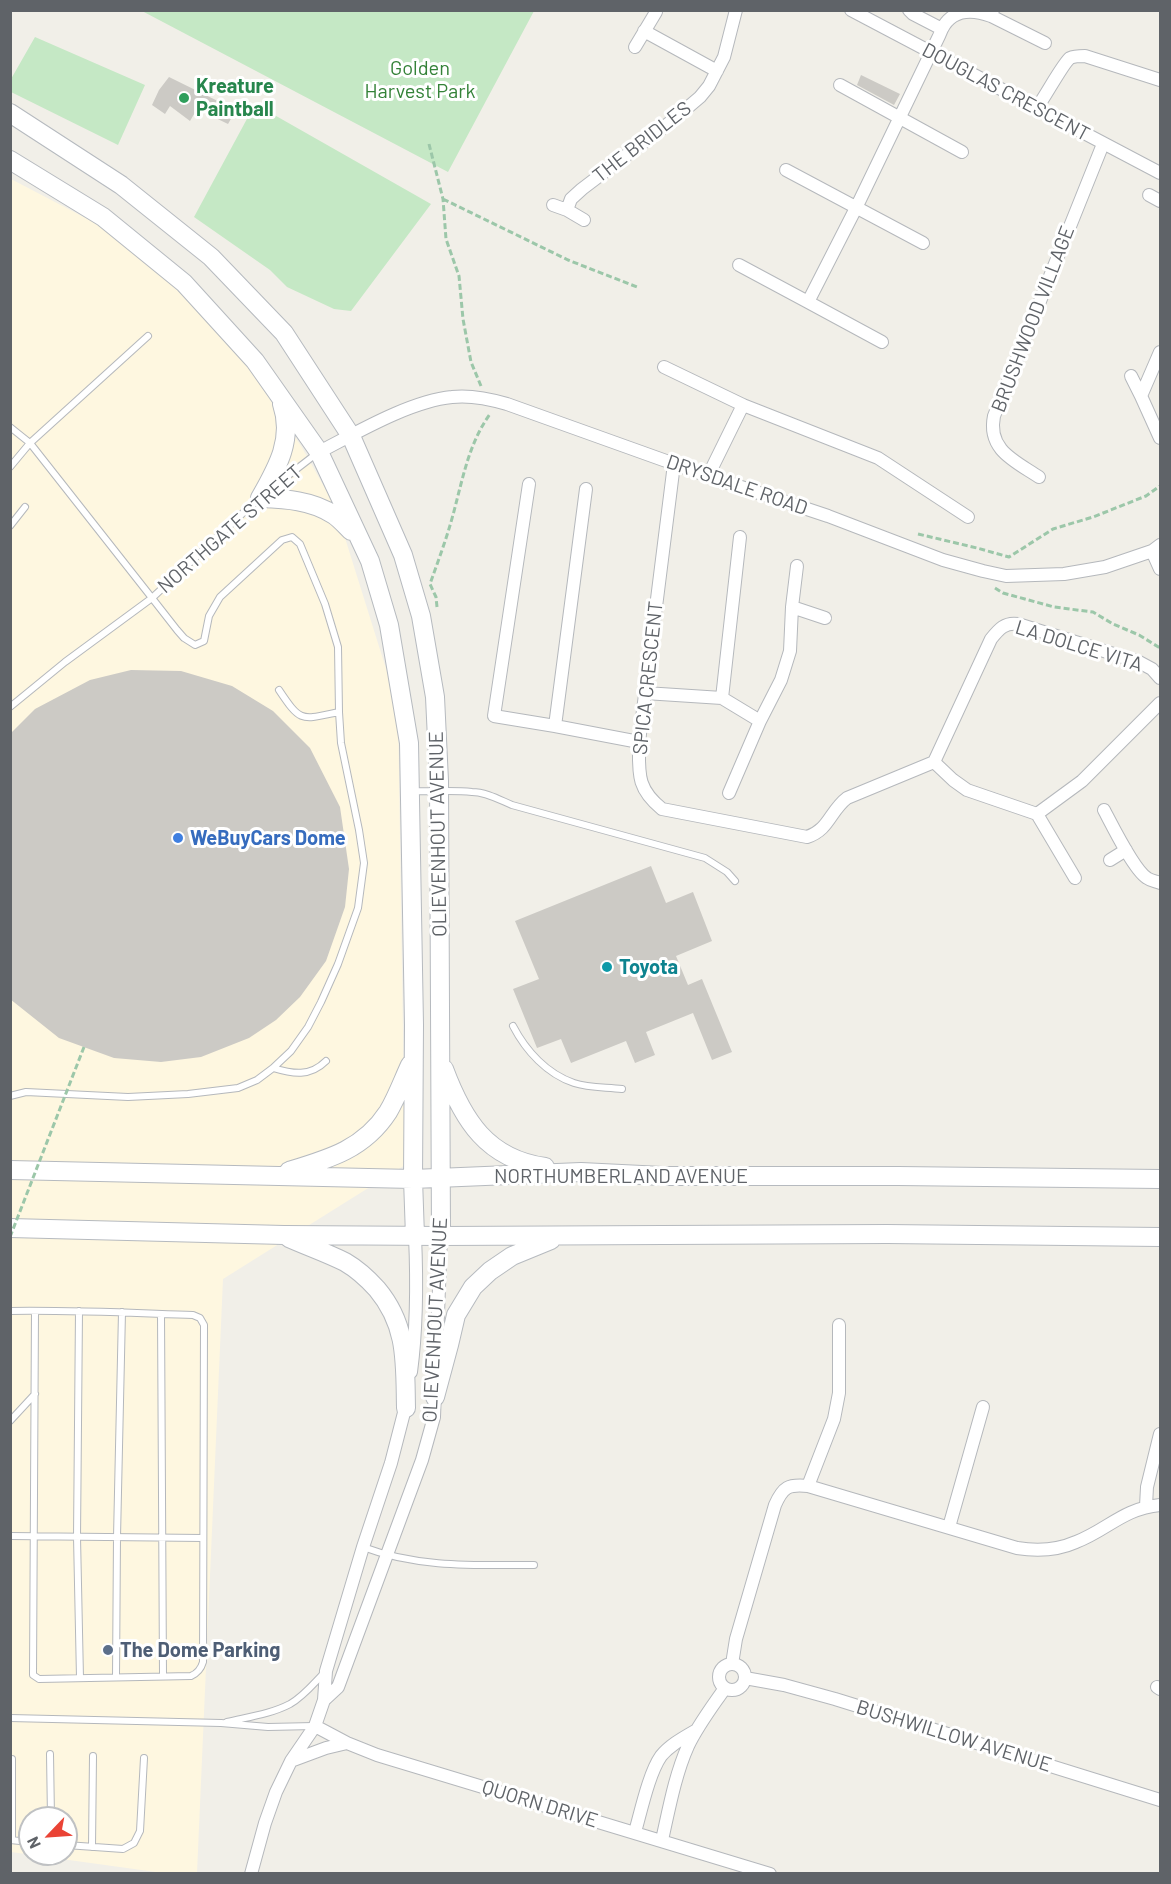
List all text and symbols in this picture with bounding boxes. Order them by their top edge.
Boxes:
street label: DOUGLAS CRESCENT [918,38,1094,146]
park label: Golden Harvest Park [365,56,475,103]
place label: Kreature Paintball [196,74,274,121]
marker: Kreature Paintball [177,91,191,105]
street label: THE BRIDLES [588,96,696,188]
street label: BRUSHWOOD VILLAGE [986,222,1080,416]
street label: DRYSDALE ROAD [663,450,811,520]
street label: NORTHGATE STREET [153,460,307,598]
street label: SPICA CRESCENT [628,600,668,756]
street label: LA DOLCE VITA [1012,615,1146,677]
street label: OLIEVENHOUT AVENUE [424,731,452,937]
place label: WeBuyCars Dome [190,826,346,850]
marker: WeBuyCars Dome [171,831,185,845]
place label: Toyota [619,955,678,979]
marker: Toyota [600,960,614,974]
street label: NORTHUMBERLAND AVENUE [494,1164,748,1188]
street label: OLIEVENHOUT AVENUE [418,1217,452,1423]
place label: The Dome Parking [120,1638,280,1662]
marker: The Dome Parking [101,1643,115,1657]
street label: BUSHWILLOW AVENUE [853,1695,1055,1777]
street label: QUORN DRIVE [479,1775,601,1833]
north arrow [18,1806,78,1866]
text: N [22,1834,44,1852]

